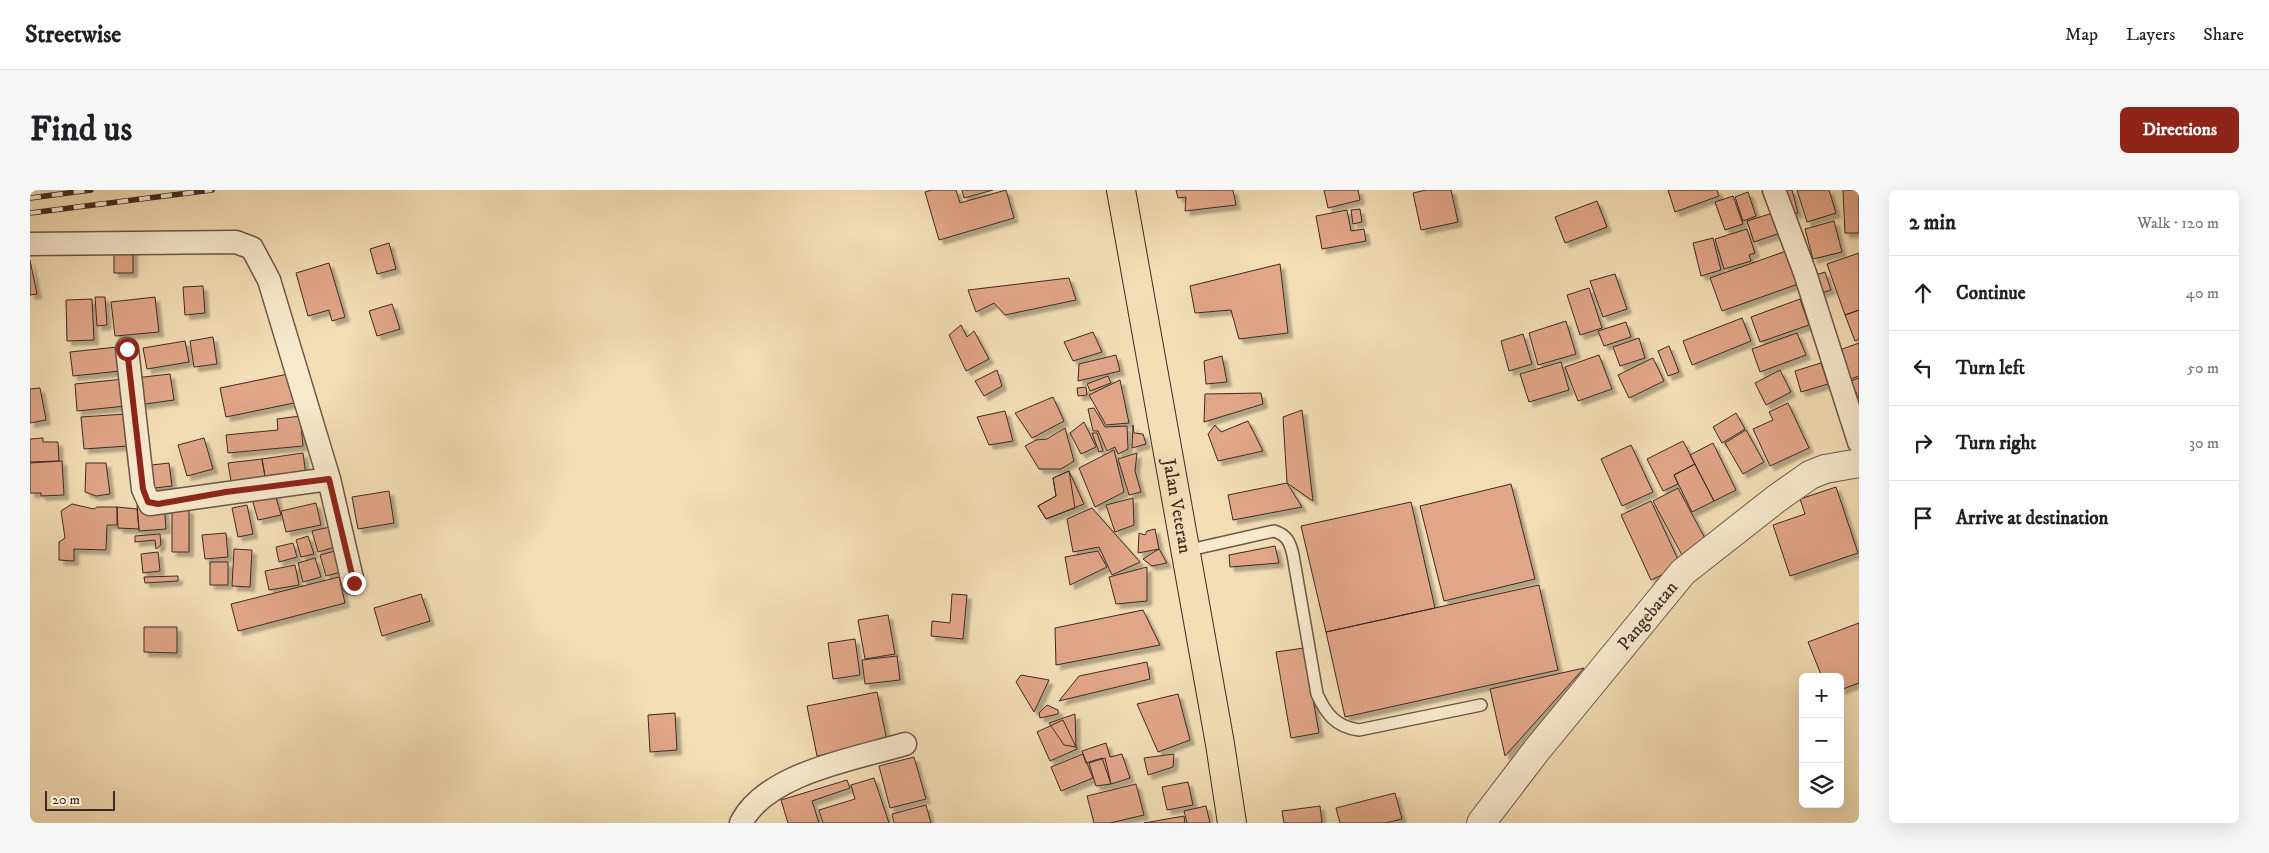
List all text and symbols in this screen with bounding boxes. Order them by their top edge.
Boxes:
text: Streetwise [25,20,121,50]
text: Map [2065,24,2098,46]
text: Layers [2126,24,2175,46]
text: Share [2203,24,2244,46]
button: Directions [2120,107,2239,153]
text: Find us [30,108,132,152]
text: 2 min [1909,210,1956,236]
text: Walk · 120 m [2137,213,2219,233]
icon: ahead [1909,279,1937,307]
text: Continue [1956,282,2026,305]
text: 40 m [2186,283,2219,303]
route start [116,338,139,361]
icon: left [1909,354,1937,382]
text: Turn left [1956,357,2025,380]
text: 50 m [2187,358,2219,378]
icon: right [1909,429,1937,457]
text: Turn right [1956,432,2036,455]
text: 30 m [2189,433,2219,453]
street label: Jalan Veteran [1157,455,1196,556]
icon: arrive [1909,504,1937,532]
text: Arrive at destination [1956,507,2108,530]
route end [343,572,366,595]
street label: Pangebatan [1613,577,1683,655]
map controls [1799,673,1844,808]
button: + [1799,673,1844,718]
button: − [1799,718,1844,763]
button: layers [1799,763,1844,808]
scale bar [45,788,115,811]
text: 20 m [52,791,80,809]

